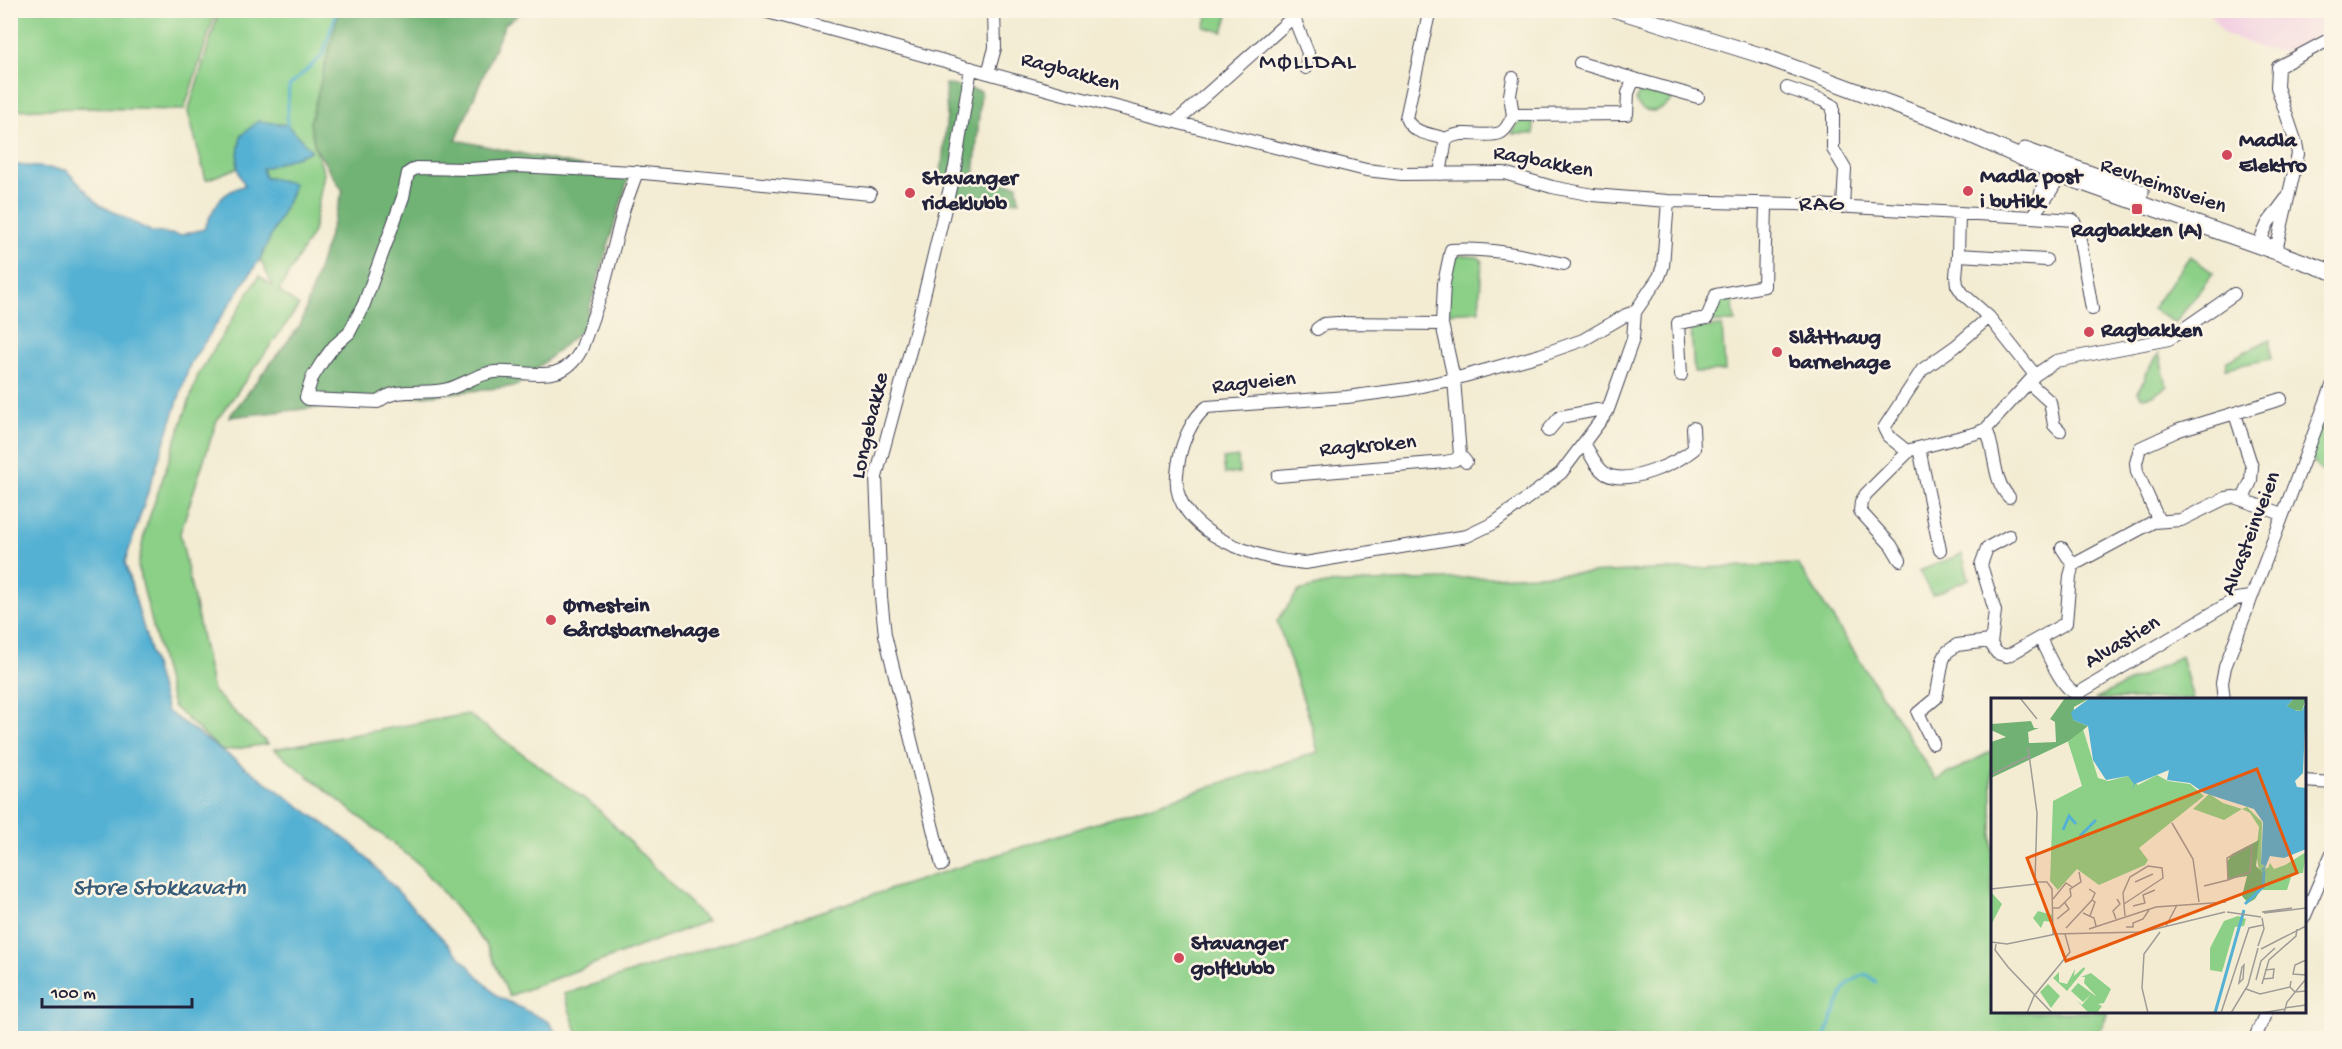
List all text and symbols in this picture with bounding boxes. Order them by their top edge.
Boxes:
street label: Ragbakken [1018,47,1123,99]
district label: MØLLDAL [1259,49,1357,78]
place label: Madla Elektro [2239,129,2307,180]
street label: Ragbakken [1491,141,1596,186]
marker: Madla Elektro [2220,148,2234,162]
street label: Revheimsveien [2096,153,2230,221]
place label: Madla post i butikk [1980,165,2084,216]
place label: Stavanger rideklubb [921,167,1020,218]
marker: Madla post i butikk [1961,184,1975,198]
marker: Stavanger rideklubb [903,186,917,200]
district label: RAG [1799,191,1845,220]
marker: Ragbakken (A) [2130,202,2144,216]
place label: Ragbakken (A) [2070,219,2203,245]
place label: Ragbakken [2100,319,2203,345]
marker: Ragbakken [2082,325,2096,339]
place label: Slåtthaug barnehage [1788,326,1891,377]
marker: Slåtthaug barnehage [1770,345,1784,359]
street label: Ragveien [1211,367,1298,401]
street label: Longebakke [846,370,896,482]
street label: Ragkroken [1319,430,1418,464]
street label: Alvasteinveien [2216,468,2288,600]
place label: Ørnestein Gårdsbarnehage [563,594,720,645]
street label: Alvastien [2081,610,2166,676]
marker: Ørnestein Gårdsbarnehage [544,613,558,627]
inset map [1991,698,2306,1013]
water label: Store Stokkavatn [72,875,246,904]
place label: Stavanger golfklubb [1190,932,1289,983]
marker: Stavanger golfklubb [1172,951,1186,965]
scale bar [42,971,192,1009]
text: 100 m [50,984,96,1005]

